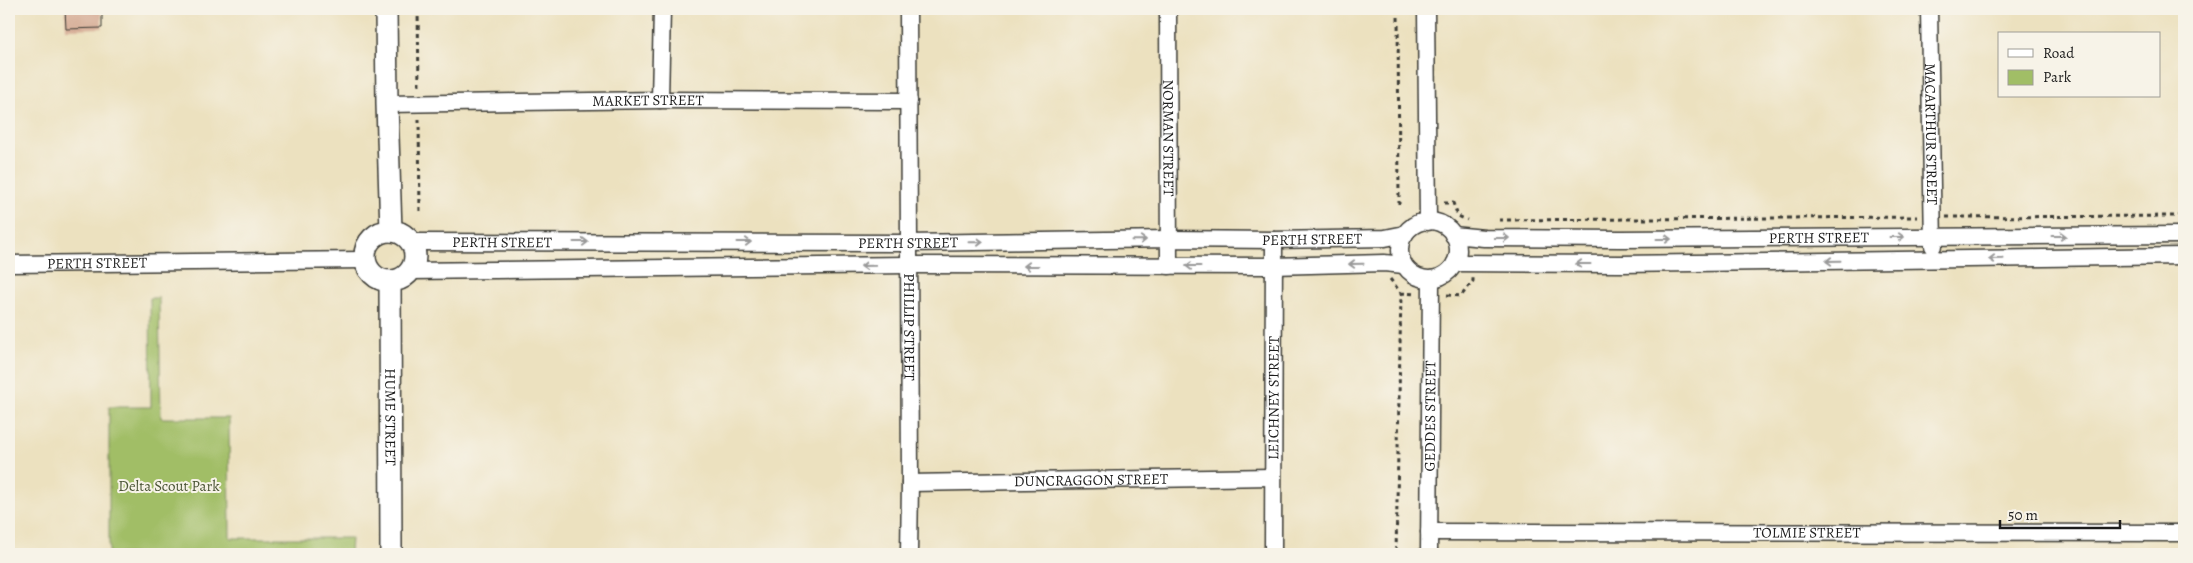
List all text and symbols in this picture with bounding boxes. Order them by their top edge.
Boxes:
legend [1998,32,2160,98]
text: Road [2043,43,2075,63]
street label: MACARTHUR STREET [1920,63,1942,206]
text: Park [2043,67,2072,87]
street label: NORMAN STREET [1158,80,1179,197]
street label: MARKET STREET [592,90,705,111]
street label: PERTH STREET [1769,227,1870,248]
street label: PERTH STREET [1262,228,1363,250]
one-way arrow [2051,231,2067,241]
street label: PERTH STREET [452,232,553,252]
street label: PERTH STREET [858,232,959,253]
one-way arrow [1888,232,1905,242]
one-way arrow [1494,233,1510,243]
one-way arrow [1656,234,1672,243]
one-way arrow [1130,235,1147,245]
one-way arrow [573,237,589,247]
one-way arrow [736,237,752,247]
one-way arrow [968,237,984,247]
street label: PERTH STREET [47,252,148,274]
one-way arrow [1988,254,2004,264]
one-way arrow [1825,256,1842,266]
one-way arrow [1348,259,1364,269]
one-way arrow [1575,259,1592,269]
one-way arrow [861,261,877,271]
one-way arrow [1023,261,1040,271]
one-way arrow [1186,261,1202,271]
street label: PHILLIP STREET [899,273,920,382]
street label: LEICHNEY STREET [1263,335,1284,460]
street label: GEDDES STREET [1420,360,1440,472]
street label: HUME STREET [380,368,401,467]
street label: DUNCRAGGON STREET [1014,469,1169,491]
park label: Delta Scout Park [118,476,220,496]
scale bar [2000,498,2120,530]
text: 50 m [2008,505,2038,525]
street label: TOLMIE STREET [1753,522,1861,543]

